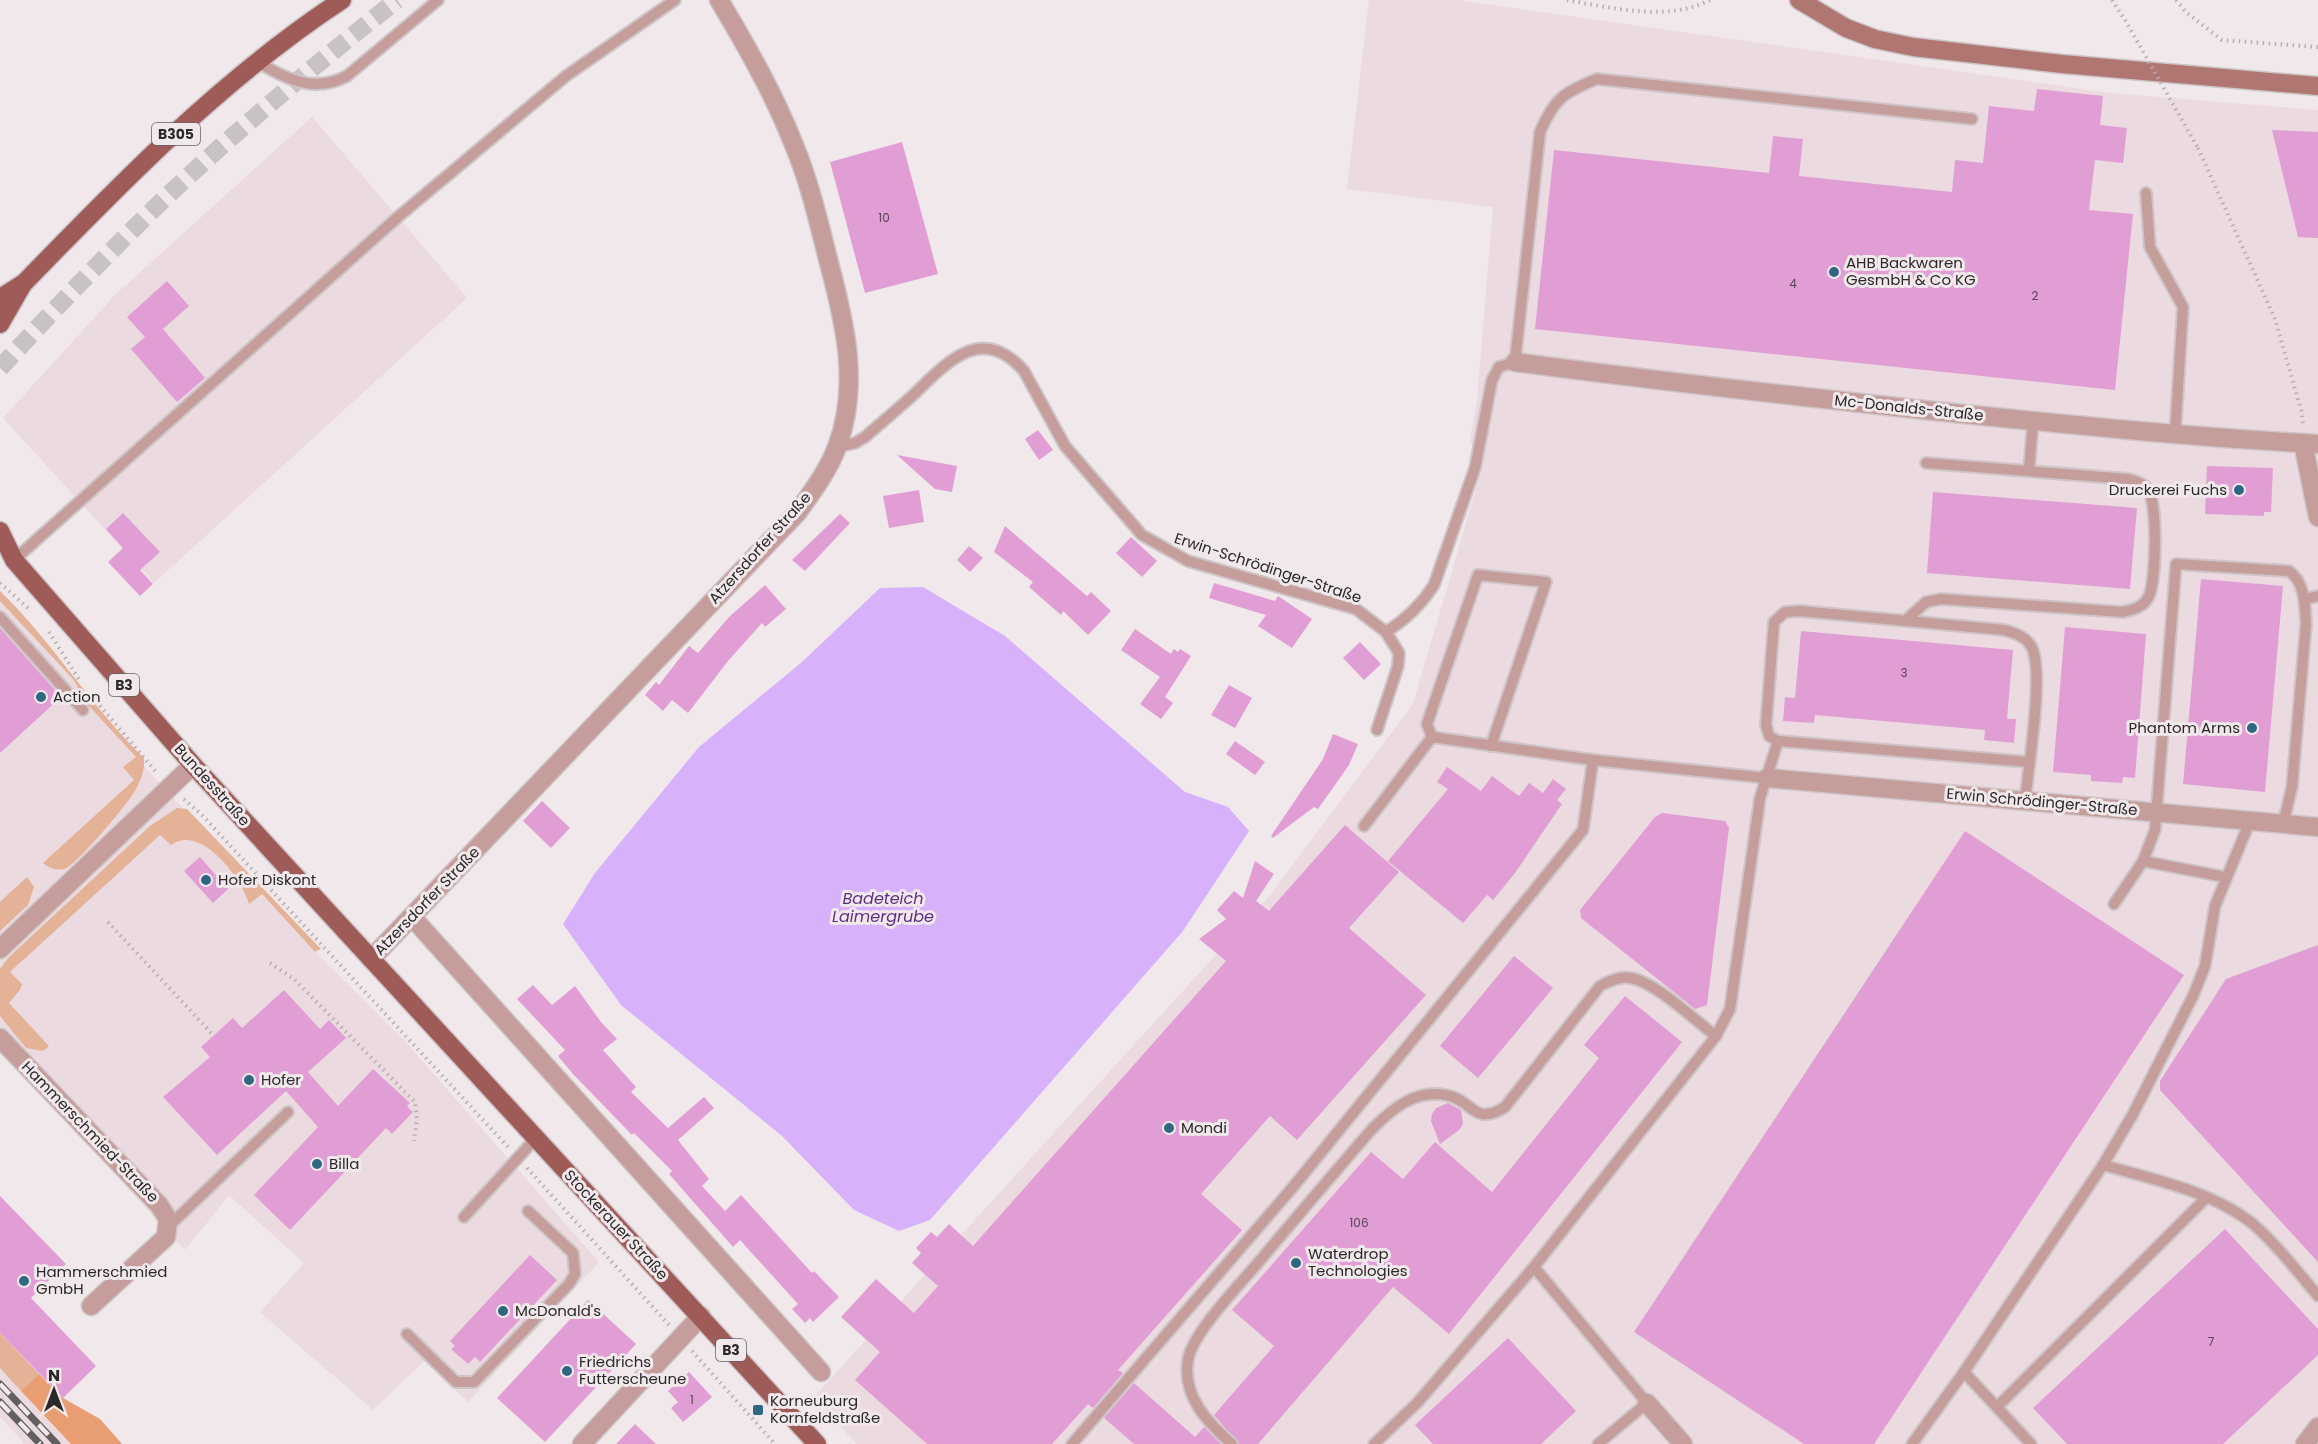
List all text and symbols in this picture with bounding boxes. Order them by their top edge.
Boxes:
road number: B305 [152,123,200,145]
house number: 10 [878,209,890,226]
place label: AHB Backwaren GesmbH & Co KG [1846,252,1976,290]
marker: AHB Backwaren GesmbH & Co KG [1827,265,1841,279]
house number: 4 [1789,275,1797,292]
house number: 2 [2032,287,2039,304]
street label: Mc-Donalds-Straße [1834,389,1985,426]
place label: Druckerei Fuchs [2109,479,2227,500]
marker: Druckerei Fuchs [2232,483,2246,497]
street label: Atzersdorfer Straße [704,487,816,608]
street label: Erwin-Schrödinger-Straße [1172,527,1365,608]
house number: 3 [1900,664,1908,681]
road number: B3 [109,674,139,696]
place label: Action [53,686,101,707]
marker: Action [34,690,48,704]
place label: Phantom Arms [2128,717,2240,738]
marker: Phantom Arms [2245,721,2259,735]
street label: Bundesstraße [170,739,255,830]
street label: Erwin Schrödinger-Straße [1946,783,2139,820]
street label: Atzersdorfer Straße [369,842,484,960]
place label: Hofer Diskont [218,869,316,890]
marker: Hofer Diskont [199,873,213,887]
water label: Badeteich Laimergrube [832,887,934,928]
street label: Hammerschmied-Straße [17,1056,164,1207]
place label: Hofer [261,1069,301,1090]
marker: Hofer [242,1073,256,1087]
place label: Mondi [1181,1117,1227,1138]
marker: Mondi [1162,1121,1176,1135]
place label: Billa [329,1153,359,1174]
marker: Billa [310,1157,324,1171]
street label: Stockerauer Straße [560,1165,673,1284]
house number: 106 [1350,1214,1369,1231]
place label: Waterdrop Technologies [1308,1243,1408,1281]
marker: Waterdrop Technologies [1289,1256,1303,1270]
place label: Hammerschmied GmbH [36,1261,167,1299]
marker: Hammerschmied GmbH [17,1274,31,1288]
place label: McDonald's [515,1300,601,1321]
marker: McDonald's [496,1304,510,1318]
house number: 7 [2208,1333,2215,1350]
road number: B3 [716,1339,746,1361]
place label: Friedrichs Futterscheune [579,1351,686,1389]
north arrow [24,1360,84,1420]
text: N [48,1364,60,1387]
marker: Friedrichs Futterscheune [560,1364,574,1378]
place label: Korneuburg Kornfeldstraße [770,1390,880,1428]
house number: 1 [690,1391,694,1408]
marker: Korneuburg Kornfeldstraße [751,1403,765,1417]

